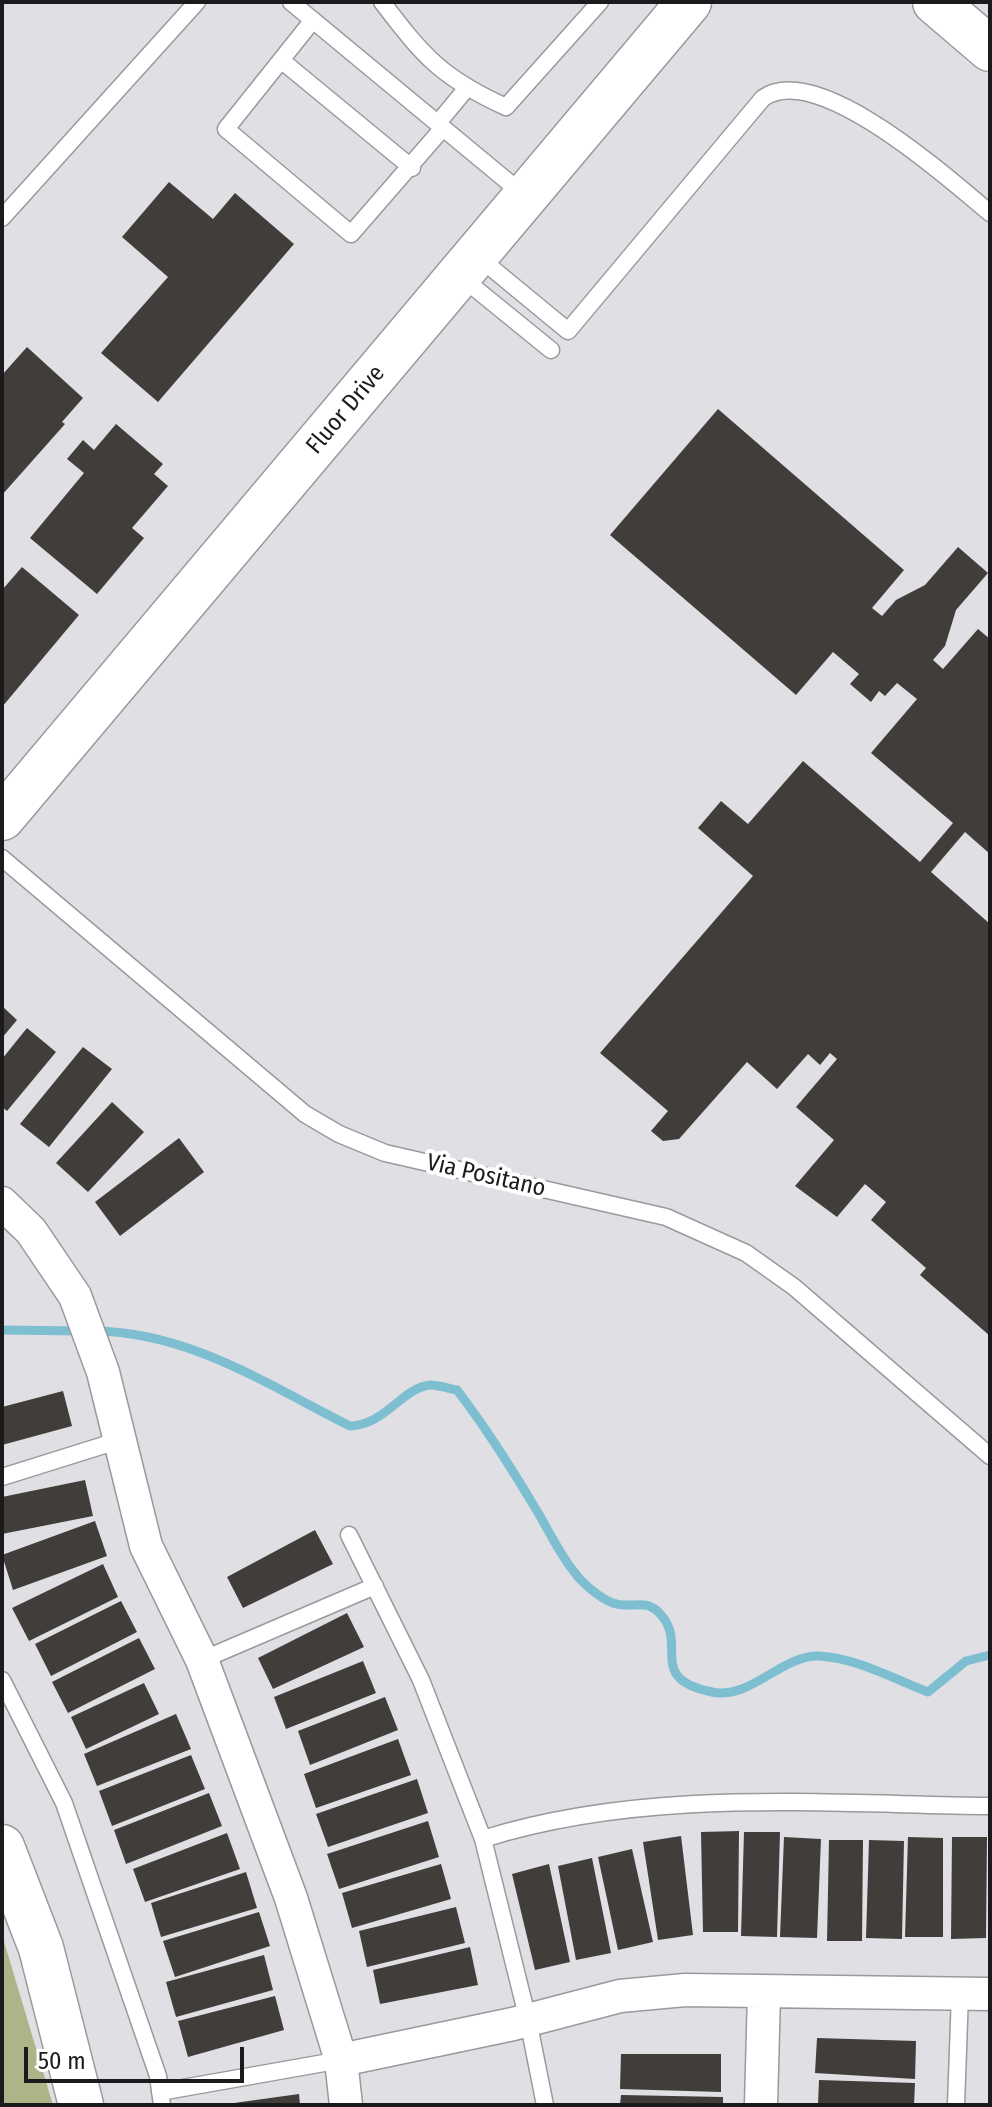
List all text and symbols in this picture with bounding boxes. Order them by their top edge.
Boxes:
street label: Fluor Drive [301,360,391,460]
street label: Via Positano [424,1148,548,1204]
scale bar [28,2031,248,2081]
text: 50 m [38,2047,86,2075]

